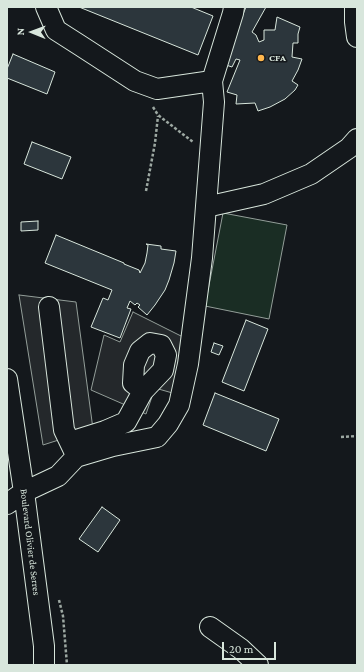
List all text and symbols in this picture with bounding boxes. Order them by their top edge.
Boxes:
north arrow [12,12,52,52]
text: N [14,28,26,36]
place label: CFA [269,52,286,64]
marker: CFA [256,53,266,63]
street label: Boulevard Olivier de Serres [18,488,42,596]
scale bar [224,634,278,660]
text: 20 m [229,642,253,656]

